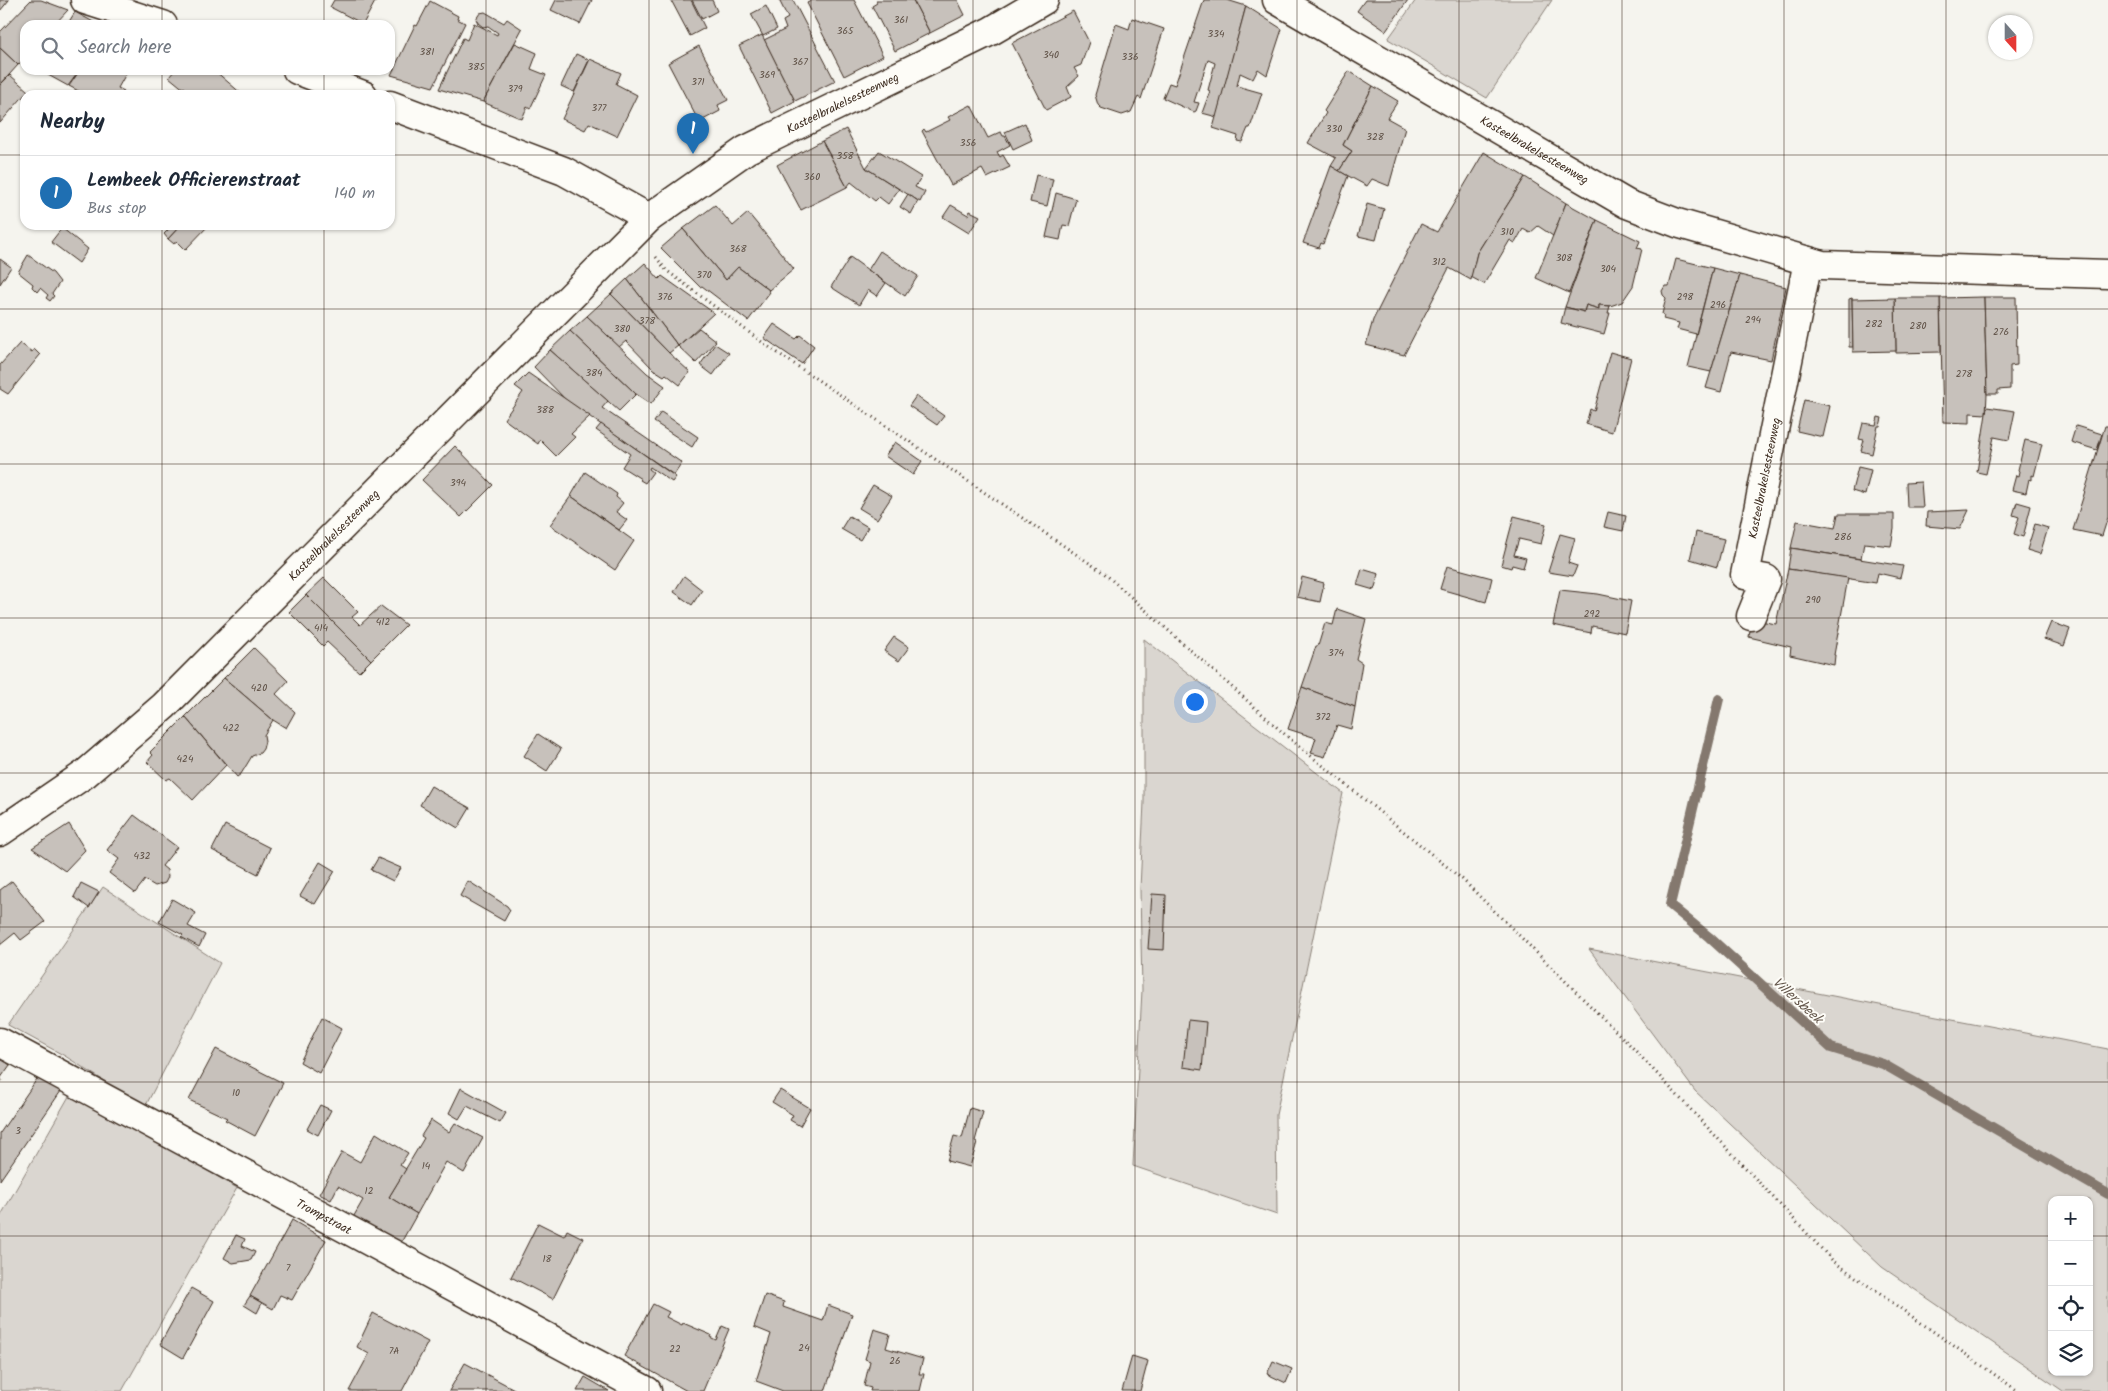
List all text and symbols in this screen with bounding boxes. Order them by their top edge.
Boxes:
house number: 361 [894,12,908,28]
north arrow [1988,15,2033,60]
search box [20,20,395,75]
house number: 365 [837,23,854,39]
house number: 334 [1208,26,1225,42]
text: Search here [78,33,172,63]
icon: search [38,34,66,62]
house number: 381 [420,44,434,60]
house number: 340 [1043,47,1059,63]
house number: 336 [1122,49,1138,65]
house number: 367 [792,54,808,70]
house number: 385 [467,59,485,75]
house number: 369 [759,67,775,83]
street label: Kasteelbrakelsesteenweg [783,68,903,139]
house number: 371 [691,74,705,90]
house number: 379 [507,81,523,97]
house number: 377 [592,100,607,116]
text: Nearby [40,106,105,139]
street label: Kasteelbrakelsesteenweg [1476,111,1592,190]
pin: 1 [677,113,709,154]
house number: 330 [1326,121,1342,137]
house number: 328 [1366,129,1385,145]
house number: 356 [960,135,976,151]
house number: 358 [836,148,855,164]
text: Lembeek Officierenstraat [87,166,301,196]
house number: 360 [804,169,820,185]
text: 1 [54,181,58,206]
text: 140 m [334,181,375,206]
text: Bus stop [87,196,146,221]
house number: 310 [1500,224,1514,240]
house number: 368 [729,241,748,257]
house number: 308 [1556,250,1573,266]
house number: 312 [1432,254,1447,270]
house number: 304 [1600,261,1617,277]
house number: 370 [696,267,712,283]
house number: 376 [657,289,673,305]
house number: 298 [1677,289,1694,305]
house number: 296 [1710,297,1726,313]
house number: 294 [1745,312,1762,328]
house number: 378 [639,313,656,329]
house number: 282 [1865,316,1883,332]
house number: 280 [1910,318,1926,334]
house number: 380 [614,321,630,337]
house number: 276 [1993,324,2009,340]
house number: 384 [585,365,603,381]
house number: 278 [1956,366,1973,382]
house number: 388 [536,402,555,418]
street label: Kasteelbrakelsesteenweg [1743,416,1786,540]
house number: 394 [450,475,467,491]
street label: Kasteelbrakelsesteenweg [284,485,384,586]
house number: 286 [1834,529,1852,545]
house number: 290 [1805,592,1821,608]
house number: 292 [1584,606,1600,622]
house number: 412 [376,614,390,630]
house number: 414 [314,620,329,636]
house number: 374 [1328,645,1344,661]
house number: 420 [251,680,267,696]
your location [1182,689,1208,715]
house number: 372 [1315,709,1331,725]
house number: 422 [222,720,240,736]
house number: 424 [177,751,194,767]
house number: 432 [133,848,151,864]
water label: Villersbeek [1767,972,1829,1031]
house number: 10 [232,1085,240,1101]
house number: 3 [15,1123,21,1139]
house number: 14 [422,1158,431,1174]
house number: 12 [365,1183,374,1199]
street label: Trompstraat [292,1194,355,1240]
map controls [2048,1196,2093,1376]
button: + [2048,1196,2093,1241]
button: − [2048,1241,2093,1286]
house number: 18 [542,1251,553,1267]
house number: 7 [286,1260,291,1276]
button: locate [2048,1286,2093,1331]
button: layers [2048,1331,2093,1376]
house number: 24 [798,1340,810,1356]
house number: 22 [669,1341,681,1357]
house number: 7A [389,1343,399,1359]
house number: 26 [889,1353,901,1369]

